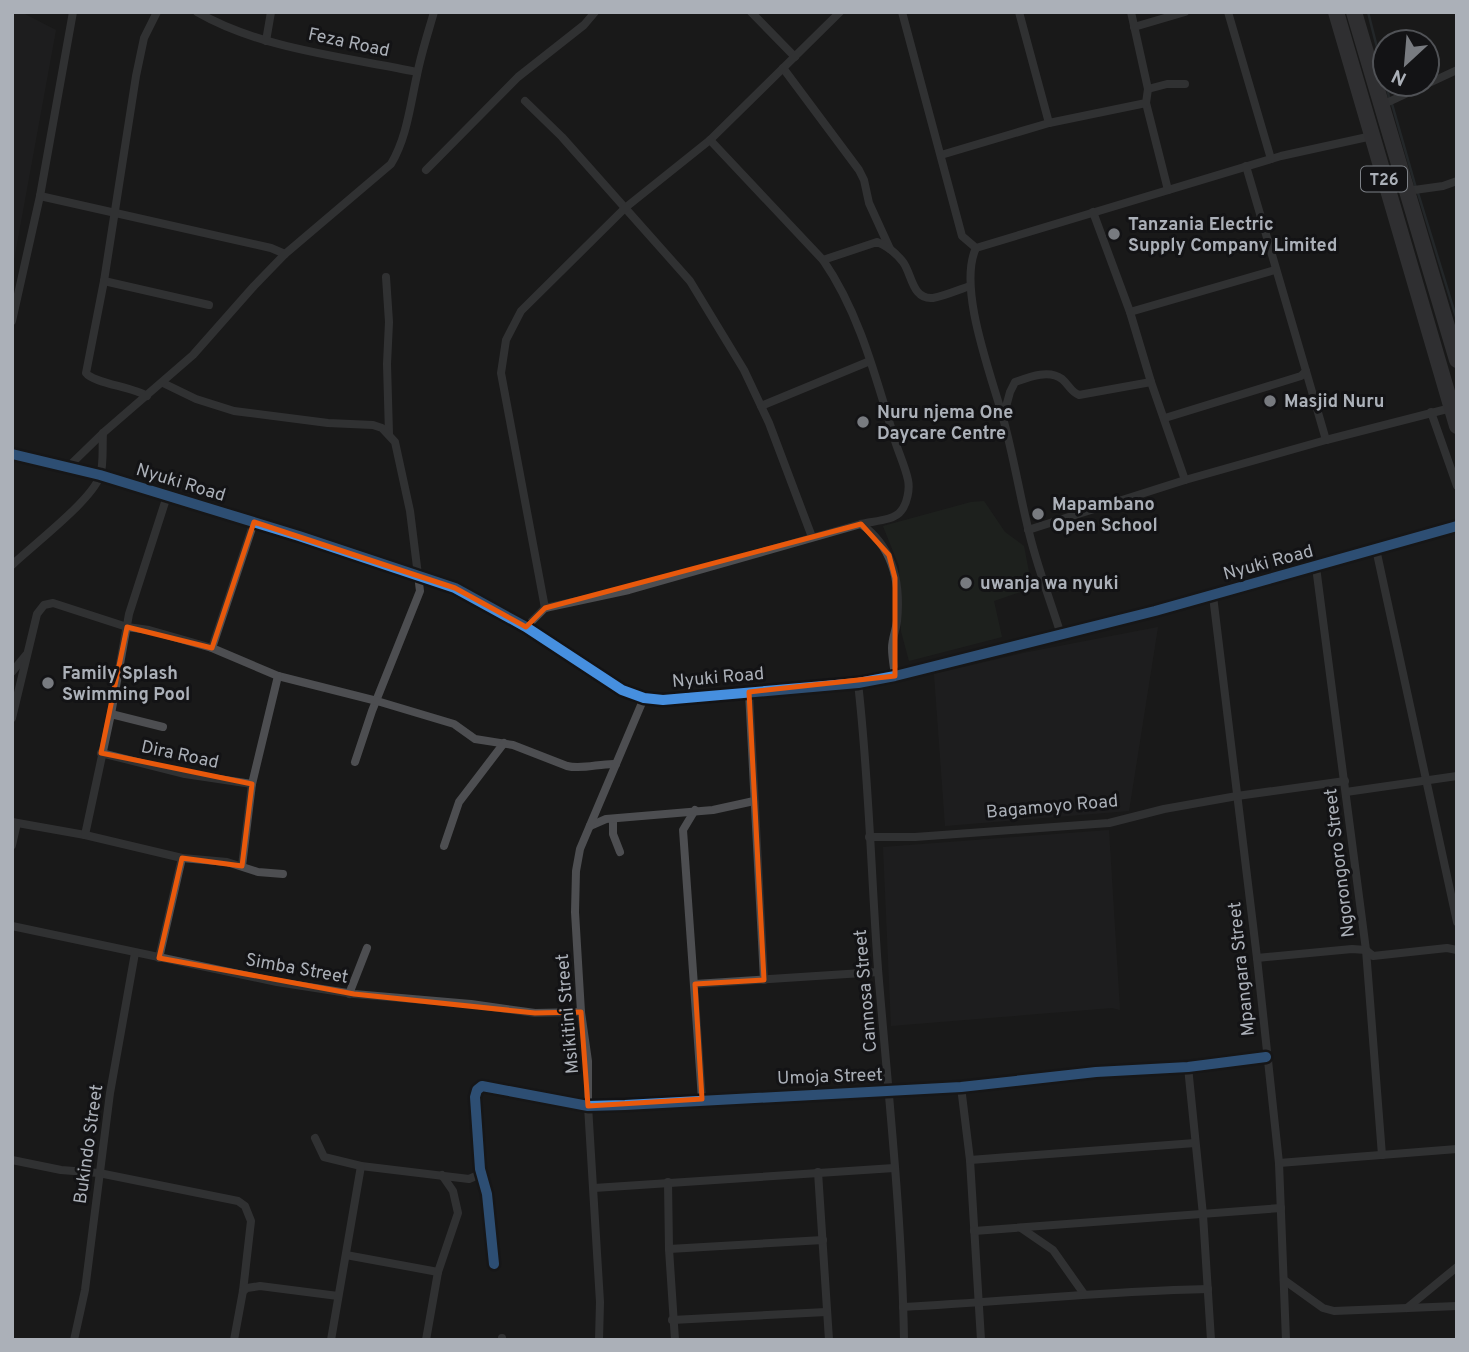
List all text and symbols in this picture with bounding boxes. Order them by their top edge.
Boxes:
street label: Feza Road [306,24,391,63]
north arrow [1371,28,1441,98]
text: N [1388,63,1411,90]
road number: T26 [1361,167,1407,192]
place label: Tanzania Electric Supply Company Limited [1128,214,1337,258]
marker: Tanzania Electric Supply Company Limited [1106,226,1122,242]
place label: Masjid Nuru [1284,391,1384,414]
marker: Masjid Nuru [1262,393,1278,409]
place label: Nuru njema One Daycare Centre [877,402,1013,446]
marker: Nuru njema One Daycare Centre [855,414,871,430]
street label: Nyuki Road [133,459,228,508]
place label: Mapambano Open School [1052,494,1158,538]
marker: Mapambano Open School [1030,506,1046,522]
street label: Nyuki Road [1221,540,1316,587]
place label: uwanja wa nyuki [980,573,1119,596]
marker: uwanja wa nyuki [958,575,974,591]
place label: Family Splash Swimming Pool [62,663,190,707]
street label: Nyuki Road [671,663,765,694]
marker: Family Splash Swimming Pool [40,675,56,691]
street label: Dira Road [139,736,221,775]
street label: Ngorongoro Street [1320,787,1361,939]
street label: Bagamoyo Road [985,790,1119,825]
street label: Mpangara Street [1224,901,1261,1037]
street label: Cannosa Street [850,928,883,1053]
street label: Simba Street [243,949,350,990]
street label: Msikitini Street [552,953,585,1075]
street label: Umoja Street [777,1064,883,1091]
street label: Bukindo Street [70,1083,109,1205]

